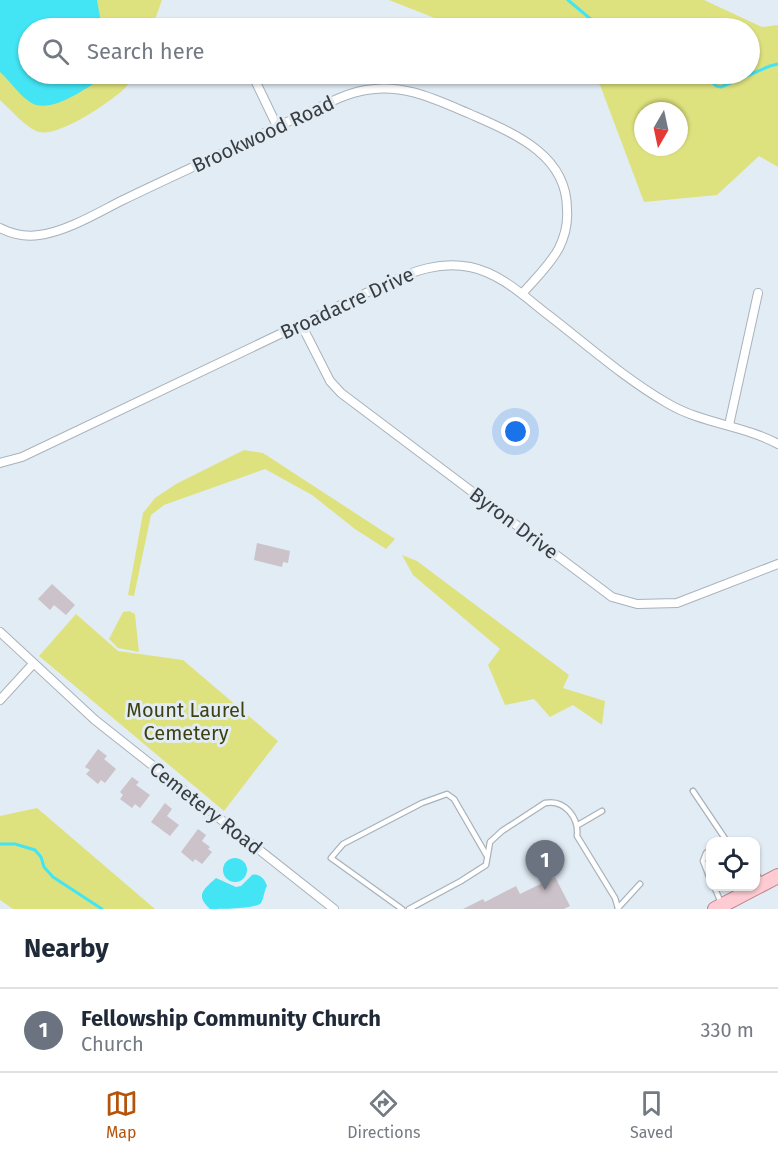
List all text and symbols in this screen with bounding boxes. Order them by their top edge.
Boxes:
search box [18,18,760,84]
icon: search [39,35,72,68]
text: Search here [87,38,205,65]
street label: Brookwood Road [188,91,338,177]
north arrow [634,102,688,156]
street label: Broadacre Drive [277,262,417,344]
your location [501,417,530,446]
street label: Byron Drive [465,482,563,564]
park label: Mount Laurel Cemetery [126,698,246,745]
street label: Cemetery Road [145,757,267,859]
map controls [706,837,760,891]
button: locate [706,837,760,891]
pin: 1 [526,840,564,890]
text: Nearby [24,933,109,964]
text: Fellowship Community Church [81,1005,381,1032]
text: 1 [39,1018,48,1042]
text: 330 m [700,1018,754,1042]
text: Church [81,1032,144,1056]
tab: Map [105,1087,138,1142]
tab: Directions [347,1087,421,1142]
tab: Saved [630,1087,673,1142]

